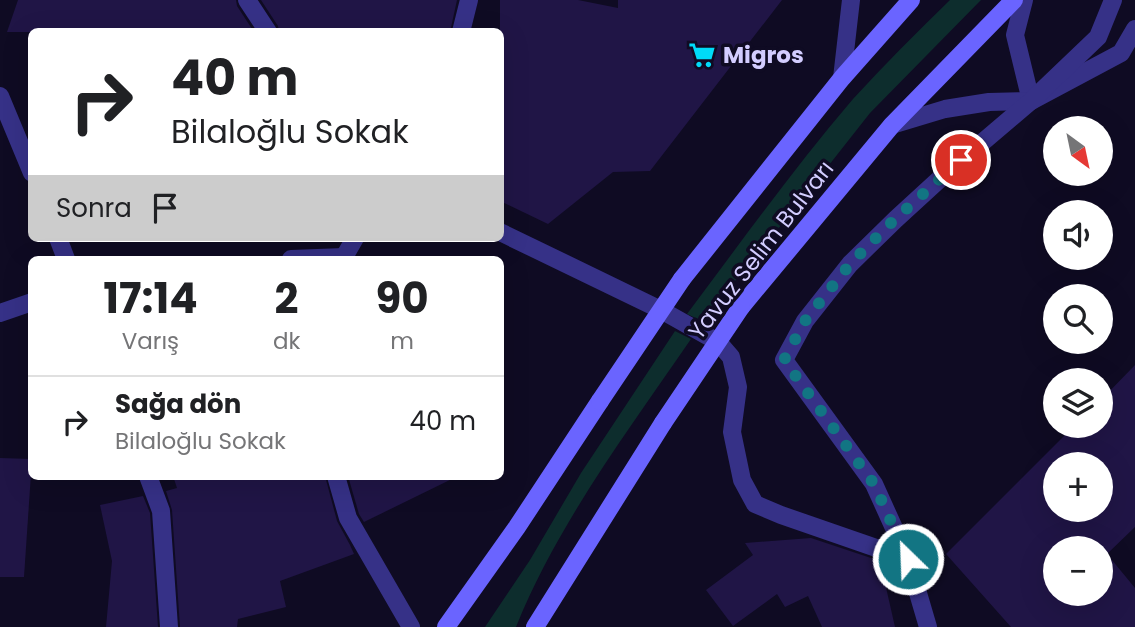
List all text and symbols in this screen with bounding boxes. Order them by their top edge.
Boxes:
place label: Migros [723,39,804,71]
supermarket icon: Migros [687,40,717,70]
text: 40 m [171,44,298,112]
icon: right [56,56,147,147]
text: Bilaloğlu Sokak [171,109,409,154]
north arrow [1043,116,1113,186]
map controls [1043,116,1113,606]
pin [931,130,991,190]
icon: arrive [942,141,980,179]
street label: Yavuz Selim Bulvarı [681,154,841,346]
icon: arrive [146,189,184,227]
text: Sonra [56,190,132,226]
button: sound [1043,200,1113,270]
text: 17:14 [103,269,198,328]
text: 2 [275,269,299,328]
text: 90 [376,269,429,328]
button: search [1043,284,1113,354]
text: Varış [122,325,179,357]
text: dk [273,325,300,357]
text: m [390,325,414,357]
button: layers [1043,368,1113,438]
text: Sağa dön [115,386,241,422]
icon: right [56,403,94,441]
text: 40 m [410,403,476,439]
text: Bilaloğlu Sokak [115,425,286,457]
button: + [1043,452,1113,522]
position arrow [871,522,945,596]
button: − [1043,536,1113,606]

